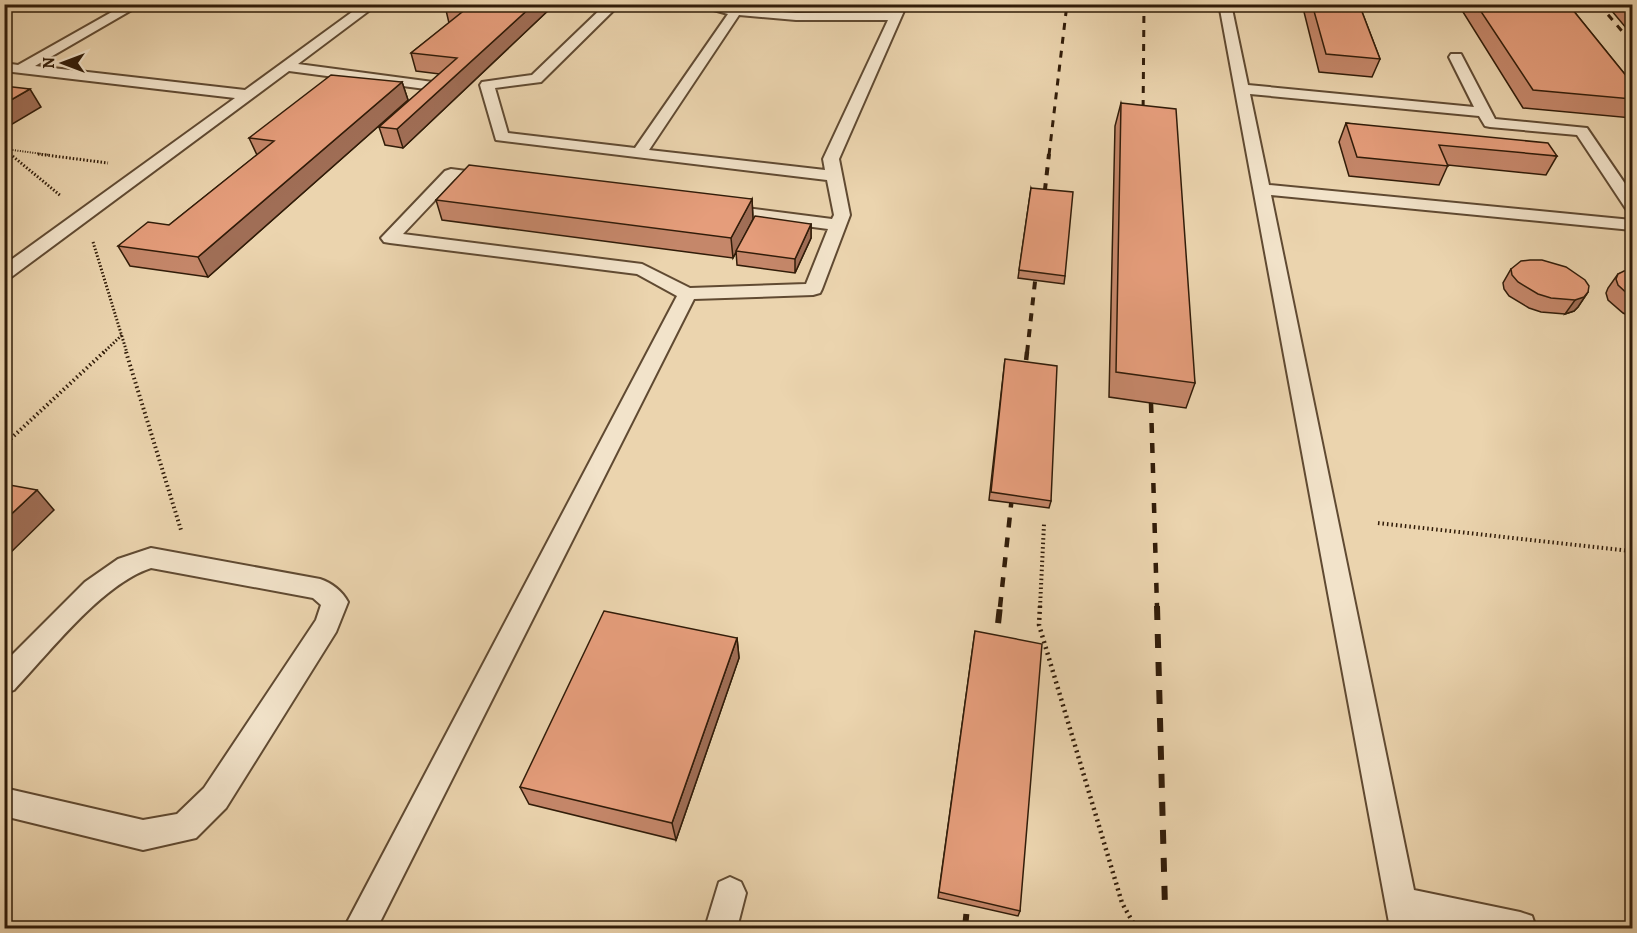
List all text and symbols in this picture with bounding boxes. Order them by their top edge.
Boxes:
north arrow [33,33,93,93]
text: N [38,57,60,69]

